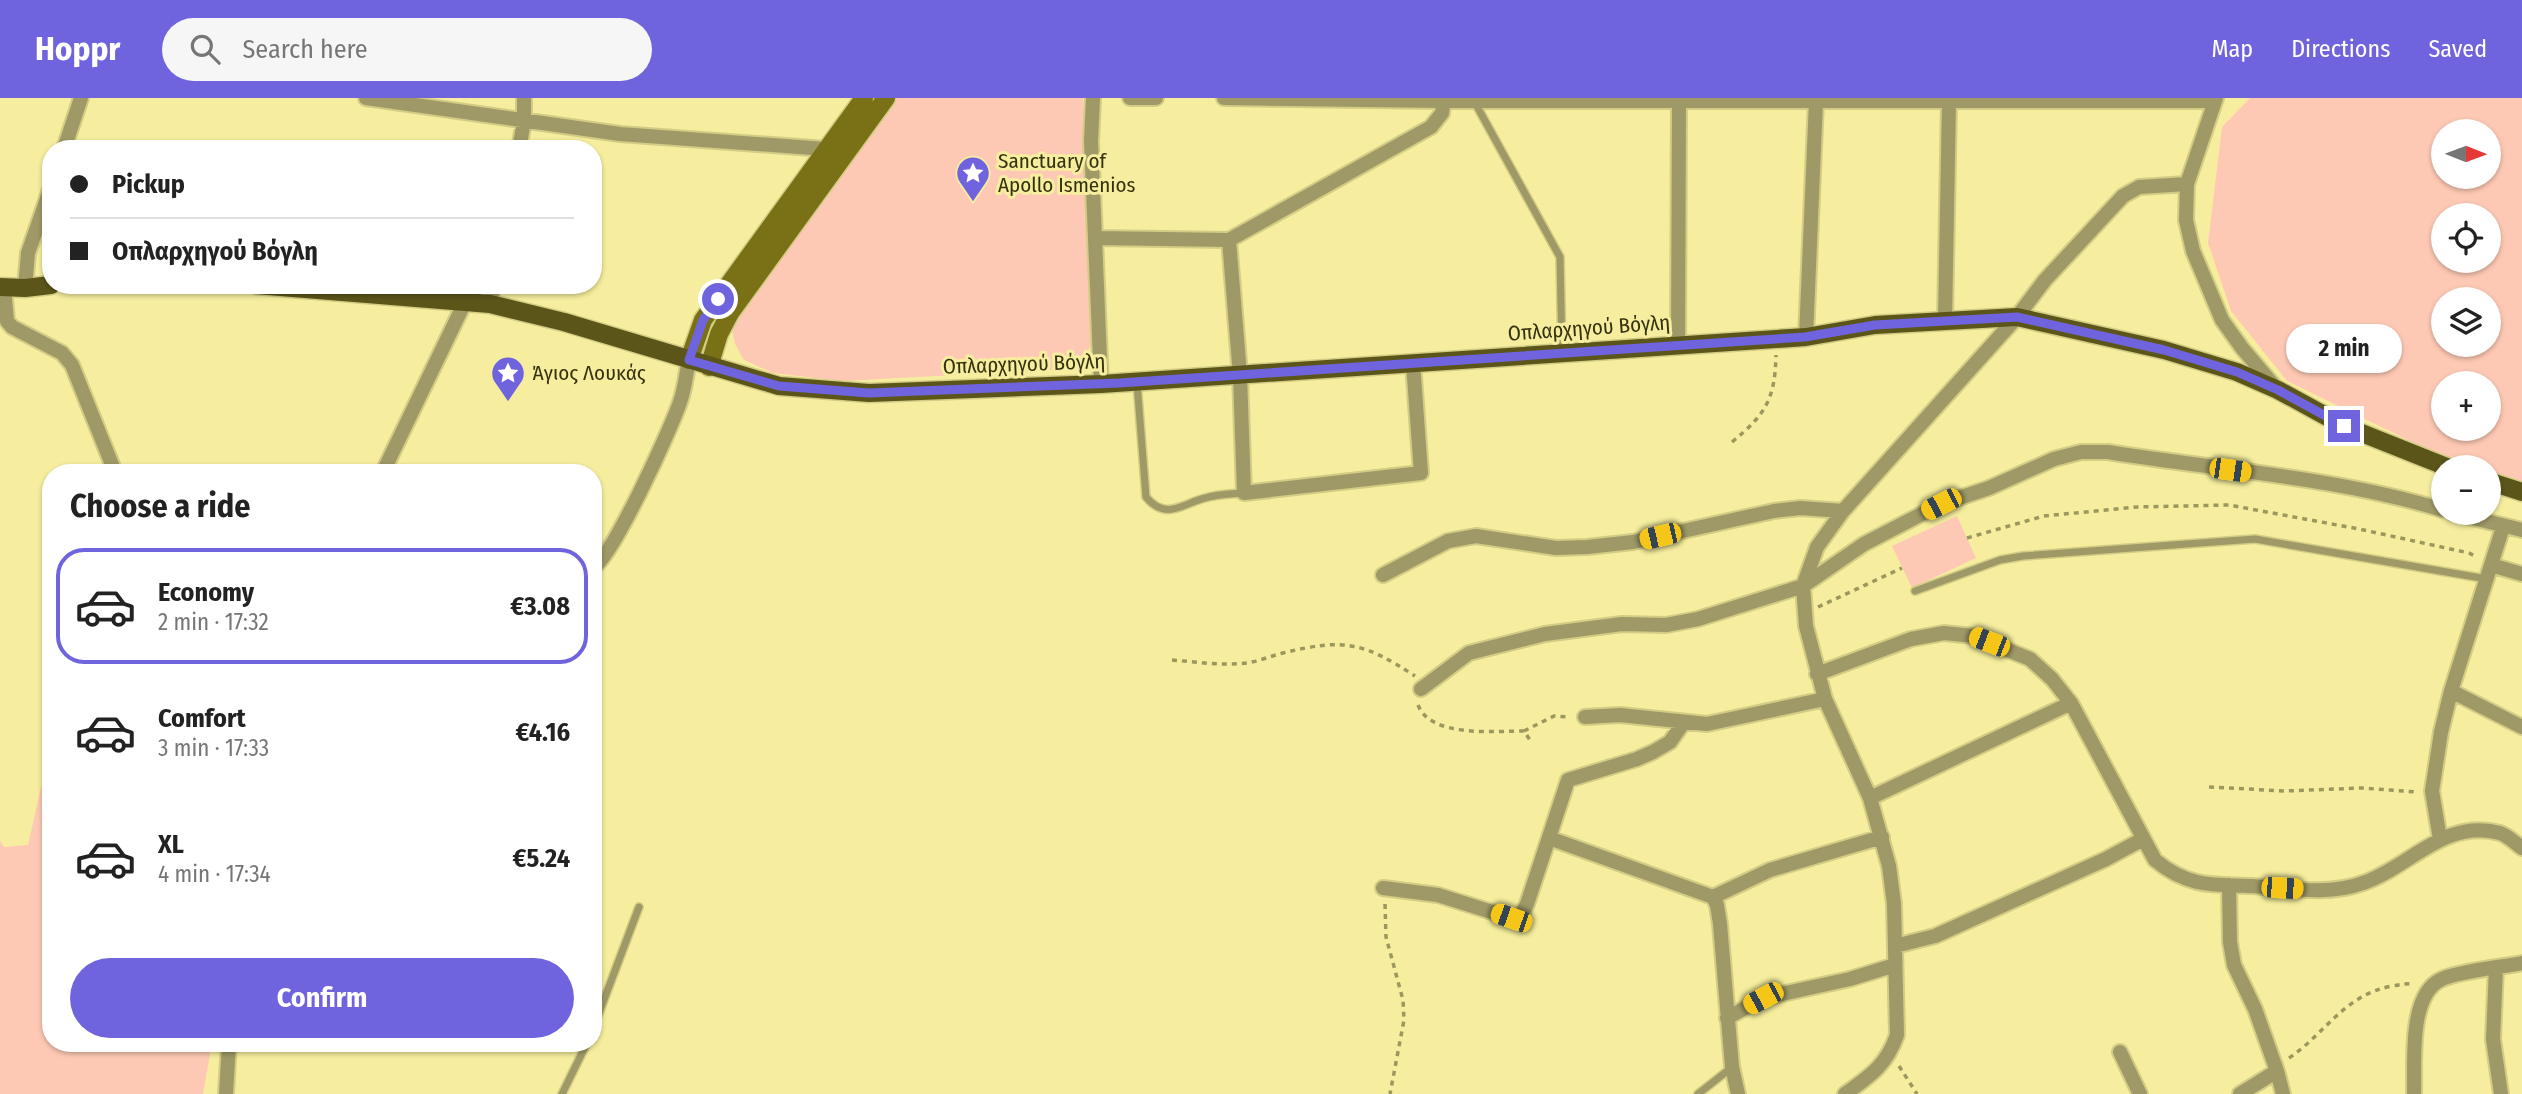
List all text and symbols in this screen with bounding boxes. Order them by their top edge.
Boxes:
search box [162,18,652,81]
text: Hoppr [35,29,120,69]
icon: search [186,30,224,68]
text: Search here [242,34,368,65]
text: Map [2212,35,2253,63]
text: Directions [2291,35,2390,63]
text: Saved [2428,35,2487,63]
north arrow [2431,119,2501,189]
map controls [2431,119,2501,525]
place label: Sanctuary of Apollo Ismenios [998,148,1136,198]
place icon: Sanctuary of Apollo Ismenios [954,154,992,203]
text: Pickup [112,169,185,200]
button: locate [2431,203,2501,273]
text: Οπλαρχηγού Βόγλη [112,236,318,267]
route start [702,283,734,315]
button: layers [2431,287,2501,357]
street label: Οπλαρχηγού Βόγλη [1507,309,1671,347]
callout: 2 min [2286,324,2402,374]
text: 2 min [2319,334,2370,362]
street label: Οπλαρχηγού Βόγλη [942,348,1106,380]
place icon: Άγιος Λουκάς [489,354,527,403]
place label: Άγιος Λουκάς [532,360,646,386]
button: + [2431,371,2501,441]
route end [2328,410,2360,442]
button: − [2431,455,2501,525]
car [2208,457,2253,483]
car [1918,485,1965,523]
text: Choose a ride [70,487,251,525]
car [1638,521,1683,551]
icon: car [74,575,137,638]
text: Economy [158,577,254,608]
text: €3.08 [510,591,570,622]
text: 2 min · 17:32 [158,608,269,636]
car [1966,625,2013,659]
icon: car [74,701,137,764]
text: Comfort [158,703,246,734]
text: €4.16 [516,717,570,748]
text: 3 min · 17:33 [158,734,269,762]
icon: car [74,827,137,890]
text: XL [158,829,184,860]
text: €5.24 [512,843,570,874]
text: 4 min · 17:34 [158,860,271,888]
car [2261,876,2304,900]
car [1488,901,1535,935]
button: Confirm [70,958,574,1038]
car [1740,979,1787,1017]

